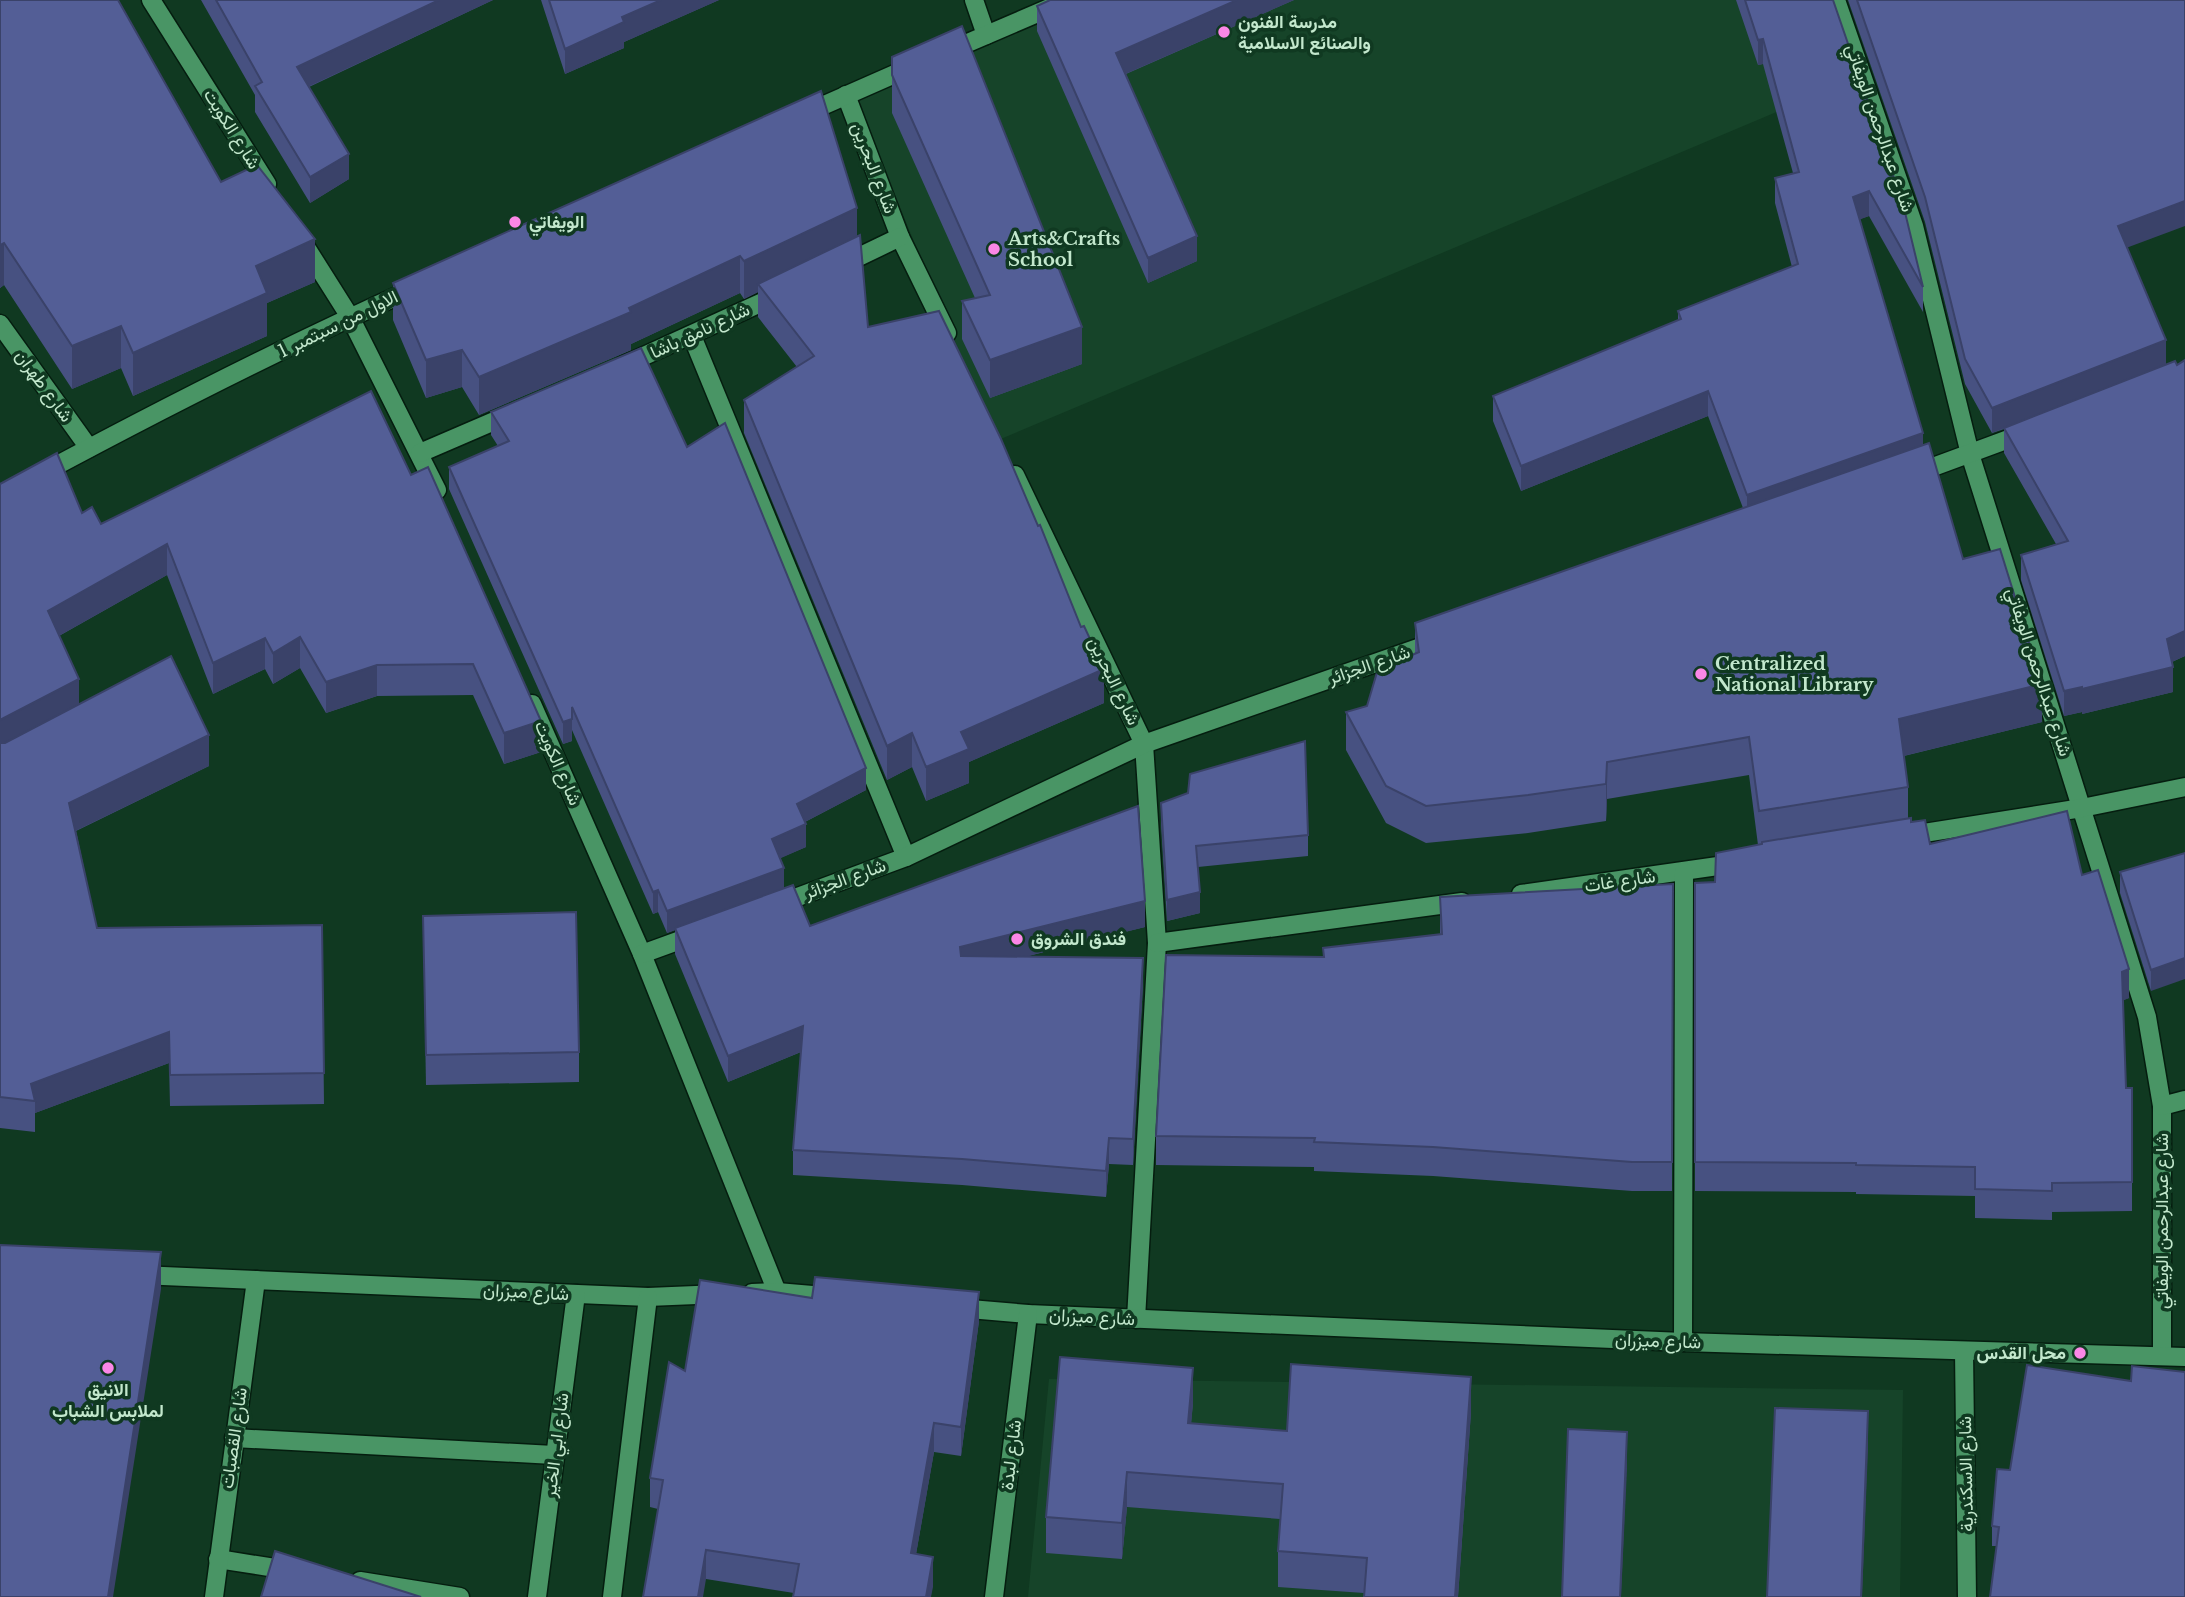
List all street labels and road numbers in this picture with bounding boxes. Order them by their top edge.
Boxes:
street label: شارع عبدالرحمن الويفاتي [1837,41,1919,216]
street label: شارع الكويت [198,85,265,174]
street label: شارع البحرين [846,120,901,217]
street label: الاول من سبتمبر 1 [275,286,401,362]
street label: شارع نامق باشا [647,298,754,365]
street label: شارع طهران [10,345,78,427]
street label: شارع عبدالرحمن الويفاتي [1998,585,2077,760]
street label: شارع البحرين [1082,633,1145,729]
street label: شارع الجزائر [1324,641,1413,691]
street label: شارع الكويت [529,717,586,809]
street label: شارع الجزائر [800,854,889,905]
street label: شارع غات [1583,865,1657,898]
street label: شارع عبدالرحمن الويفاتي [2151,1133,2177,1309]
street label: شارع ميزران [482,1279,570,1306]
street label: شارع ميزران [1048,1304,1136,1331]
street label: شارع ميزران [1615,1329,1701,1354]
street label: شارع القصبات [216,1386,253,1490]
street label: شارع ابي الخير [539,1391,577,1500]
street label: شارع الاسكندرية [1954,1416,1979,1532]
street label: شارع لبدة [996,1419,1027,1492]

